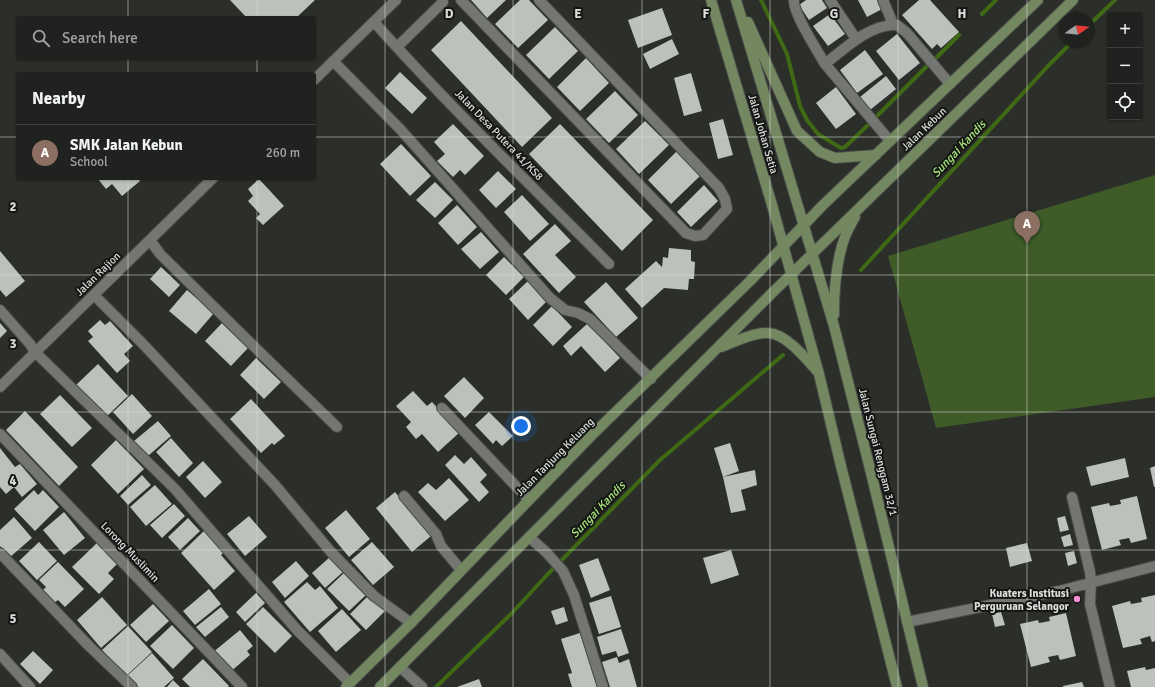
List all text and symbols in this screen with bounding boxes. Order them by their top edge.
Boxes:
text: D [445,6,454,22]
text: E [574,6,582,22]
text: F [703,6,710,22]
text: G [830,6,838,22]
text: H [958,6,966,22]
north arrow [1059,12,1095,48]
map controls [1107,12,1143,120]
button: + [1107,12,1143,48]
search box [16,16,316,60]
icon: search [30,27,52,49]
text: Search here [62,29,138,47]
button: − [1107,48,1143,84]
button: locate [1107,84,1143,120]
street label: Jalan Desa Putera 41/KS8 [452,87,546,183]
text: Nearby [32,88,85,109]
street label: Jalan Johan Setia [745,93,781,176]
street label: Jalan Kebun [899,104,949,154]
water label: Sungai Kandis [929,116,990,181]
text: SMK Jalan Kebun [70,136,183,154]
text: A [41,145,49,161]
text: 260 m [266,145,300,161]
text: School [70,154,108,170]
text: 2 [9,199,17,215]
pin: A [1014,211,1040,244]
street label: Jalan Rajion [73,249,123,299]
text: 3 [9,336,17,352]
street label: Jalan Sungai Renggam 32/1 [856,387,900,517]
street label: Jalan Tanjung Keluang [513,415,597,499]
your location [511,416,531,436]
text: 4 [9,473,17,489]
water label: Sungai Kandis [567,477,630,541]
street label: Lorong Muslimin [98,519,162,585]
place label: Kuaters Institusi Perguruan Selangor [974,587,1070,613]
marker: Kuaters Institusi Perguruan Selangor [1072,594,1082,604]
text: 5 [9,611,17,627]

